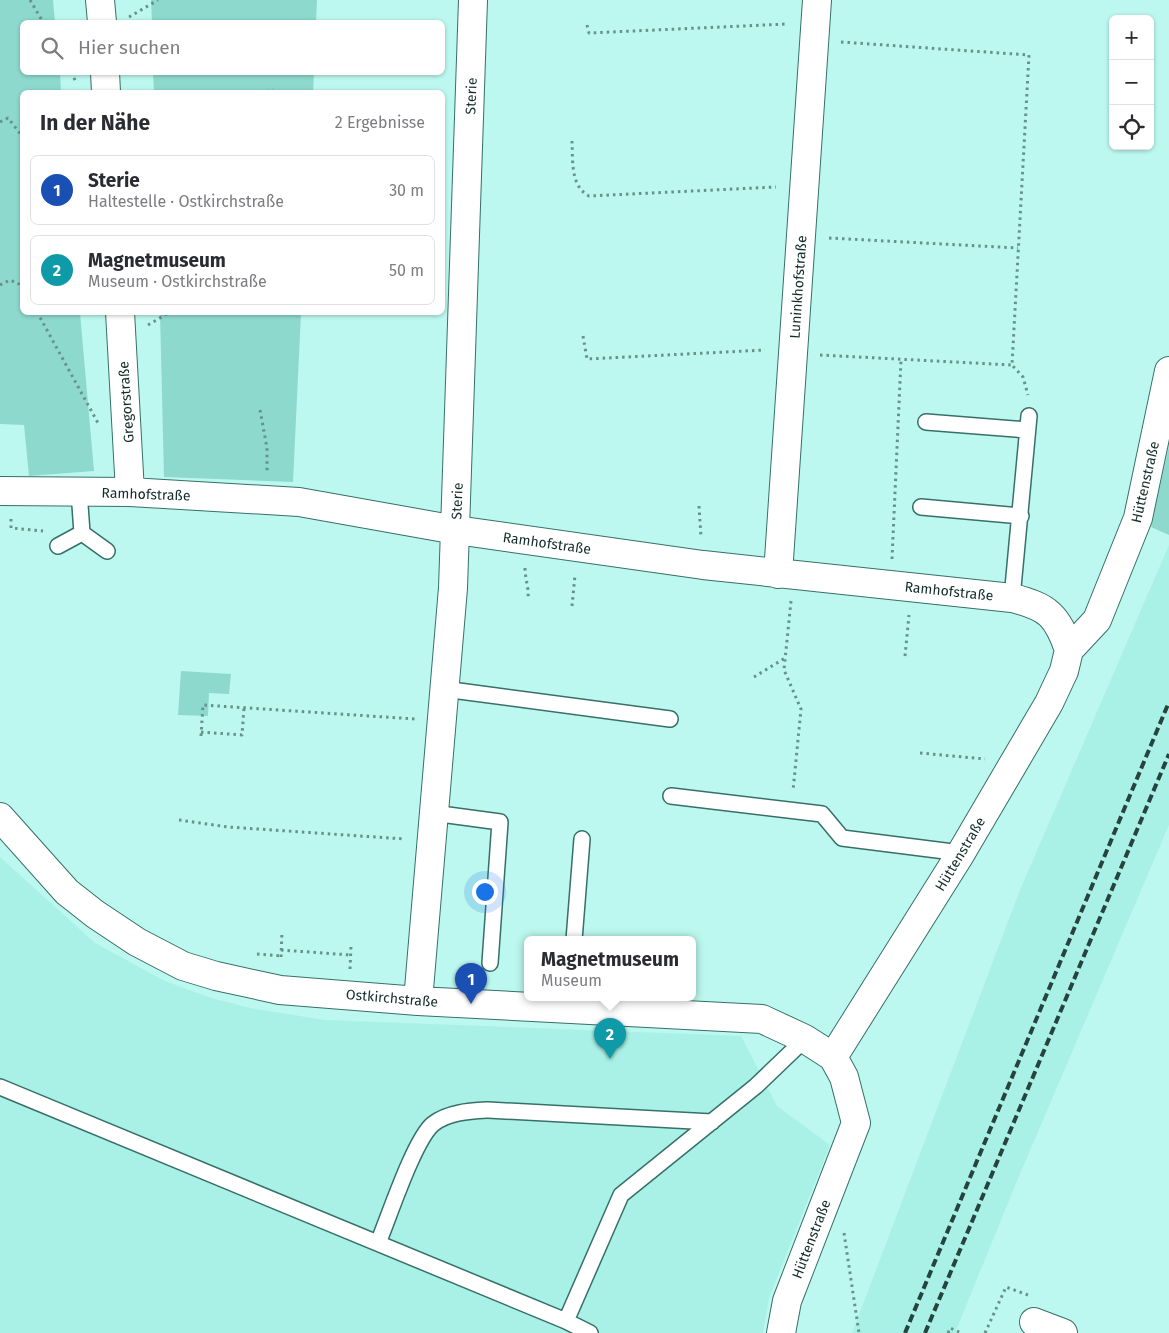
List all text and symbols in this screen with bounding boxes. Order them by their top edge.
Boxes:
map controls [1109,15,1154,150]
button: + [1109,15,1154,60]
search box [20,20,445,75]
icon: search [38,34,66,62]
text: Hier suchen [78,36,181,59]
button: − [1109,60,1154,105]
street label: Sterie [462,77,481,115]
button: locate [1109,105,1154,150]
text: In der Nähe [40,110,150,136]
text: 2 Ergebnisse [335,113,425,132]
text: Sterie [88,169,140,192]
text: 1 [53,181,61,200]
text: 30 m [389,181,424,200]
text: Haltestelle · Ostkirchstraße [88,192,284,211]
street label: Luninkhofstraße [786,235,811,339]
text: Magnetmuseum [88,249,226,272]
text: 2 [53,261,61,280]
text: 50 m [389,261,424,280]
text: Museum · Ostkirchstraße [88,272,267,291]
street label: Gregorstraße [115,361,138,443]
street label: Hüttenstraße [1128,440,1163,525]
street label: Sterie [448,482,467,520]
street label: Ramhofstraße [101,484,191,505]
street label: Ramhofstraße [502,529,592,558]
street label: Ramhofstraße [904,578,994,605]
street label: Hüttenstraße [932,814,989,894]
your location [472,879,498,905]
popup [524,936,696,1001]
text: Magnetmuseum [541,948,679,971]
pin: 1 [455,963,487,1004]
text: Museum [541,971,602,990]
street label: Ostkirchstraße [345,986,439,1011]
pin: 2 [594,1018,626,1059]
street label: Hüttenstraße [789,1197,834,1281]

